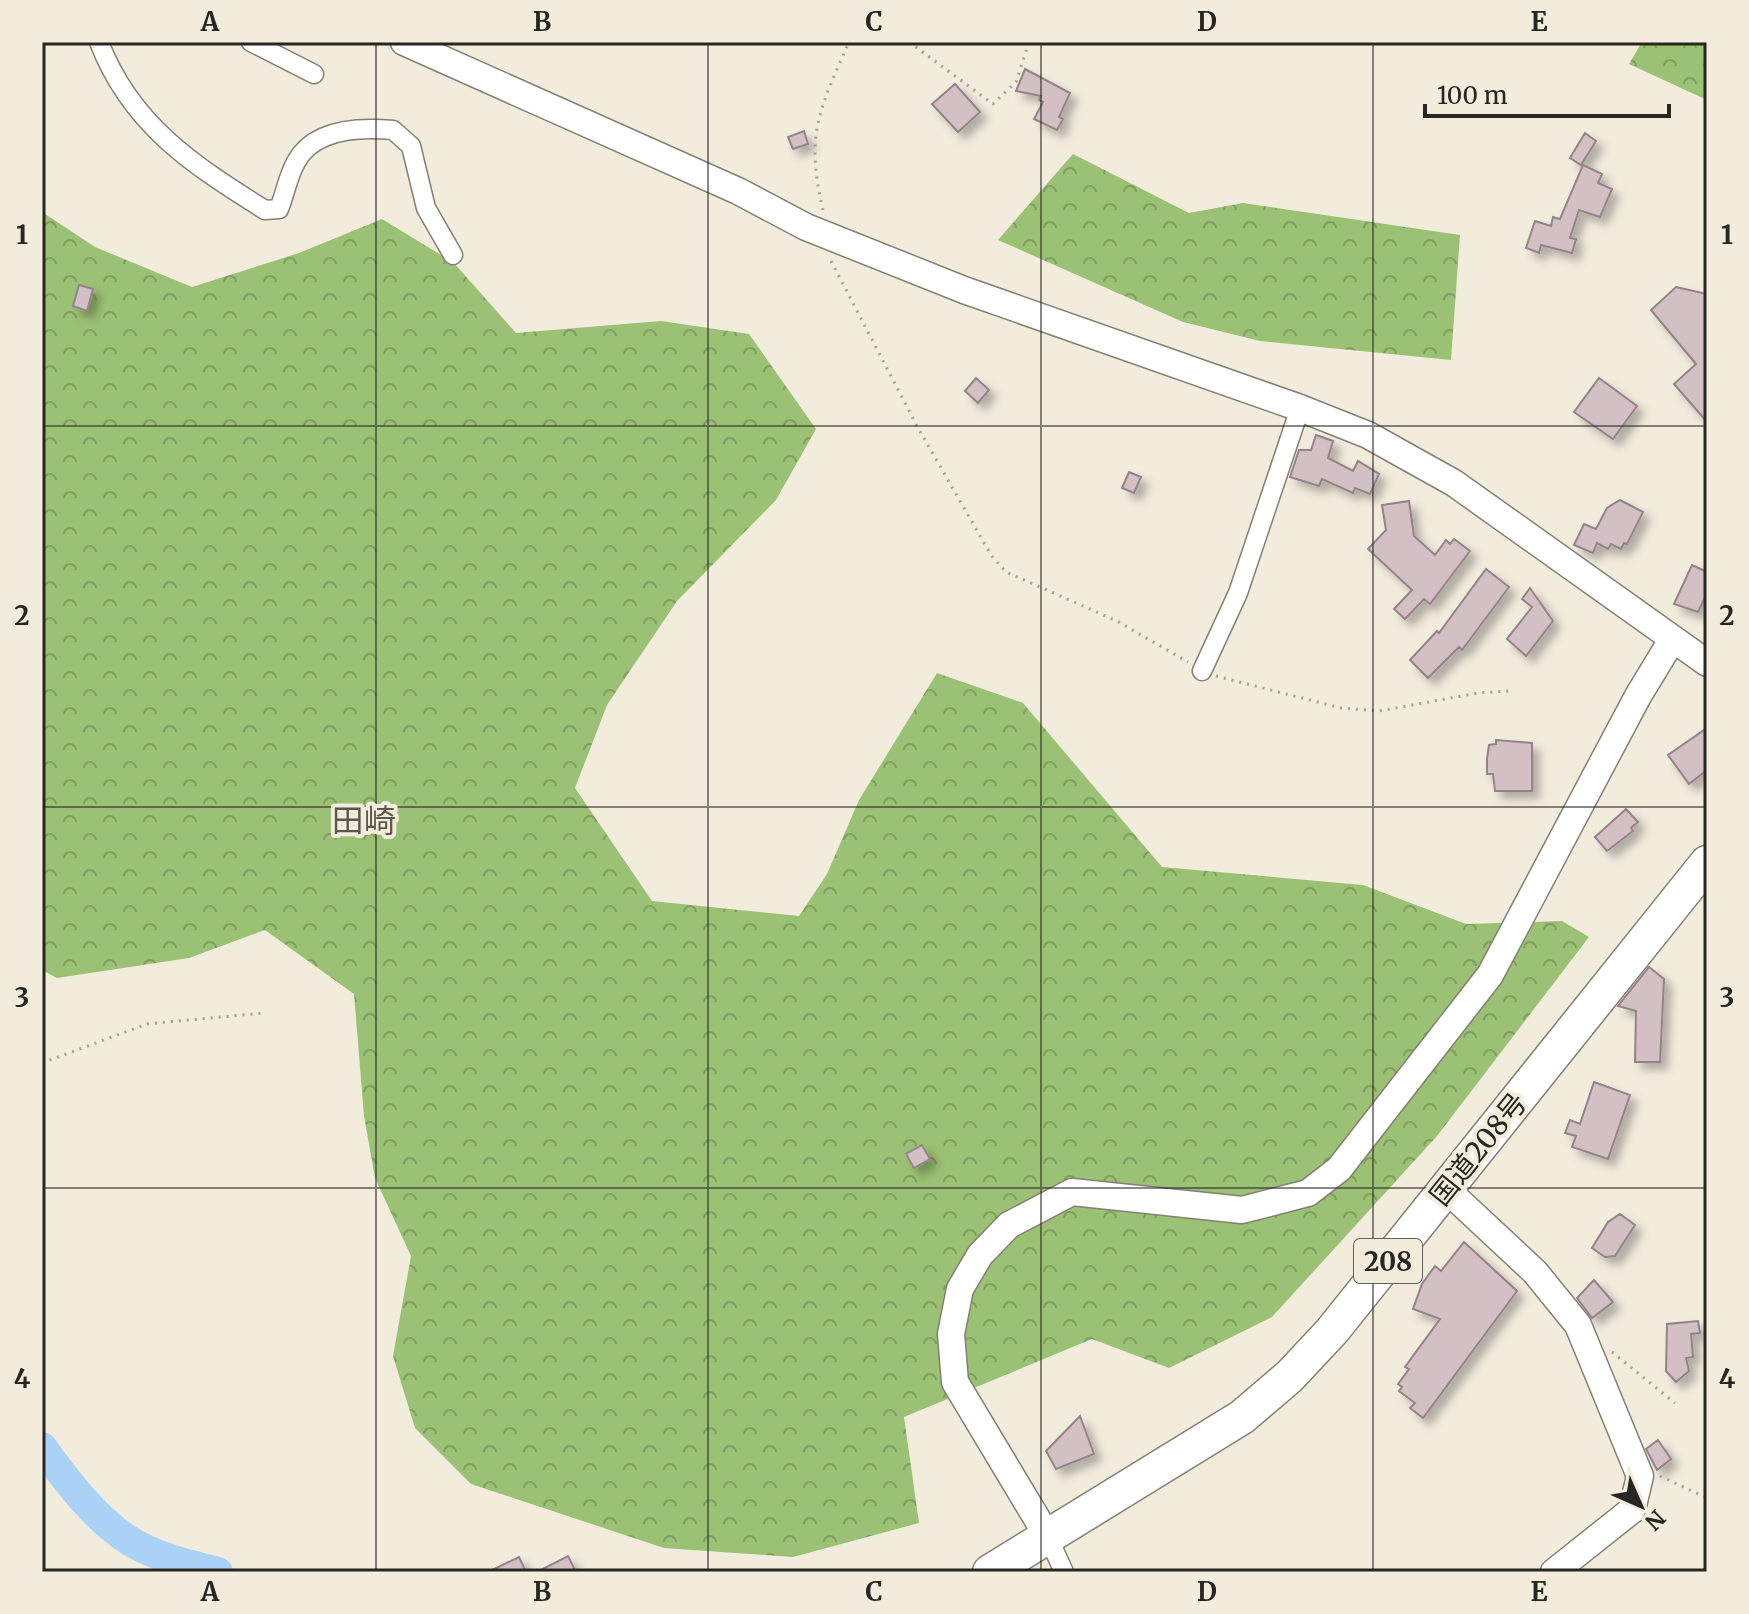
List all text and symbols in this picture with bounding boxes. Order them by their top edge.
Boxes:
text: A [200,5,220,38]
text: B [533,5,551,38]
text: C [865,5,883,38]
text: D [1197,5,1217,38]
text: E [1531,5,1548,38]
scale bar [1425,68,1669,118]
text: 100 m [1437,80,1508,111]
text: 1 [16,218,28,251]
text: 1 [1721,218,1733,251]
text: 2 [14,599,30,632]
text: 2 [1719,599,1735,632]
district label: 田崎 [332,801,396,841]
text: 3 [15,981,29,1014]
text: 3 [1720,981,1734,1014]
street label: 国道208号 [1422,1085,1534,1213]
road number: 208 [1354,1239,1422,1283]
text: 4 [14,1362,31,1395]
text: 4 [1719,1362,1736,1395]
north arrow [1601,1466,1681,1546]
text: N [1639,1504,1671,1537]
text: A [200,1575,220,1608]
text: B [533,1575,551,1608]
text: C [865,1575,883,1608]
text: D [1197,1575,1217,1608]
text: E [1531,1575,1548,1608]

